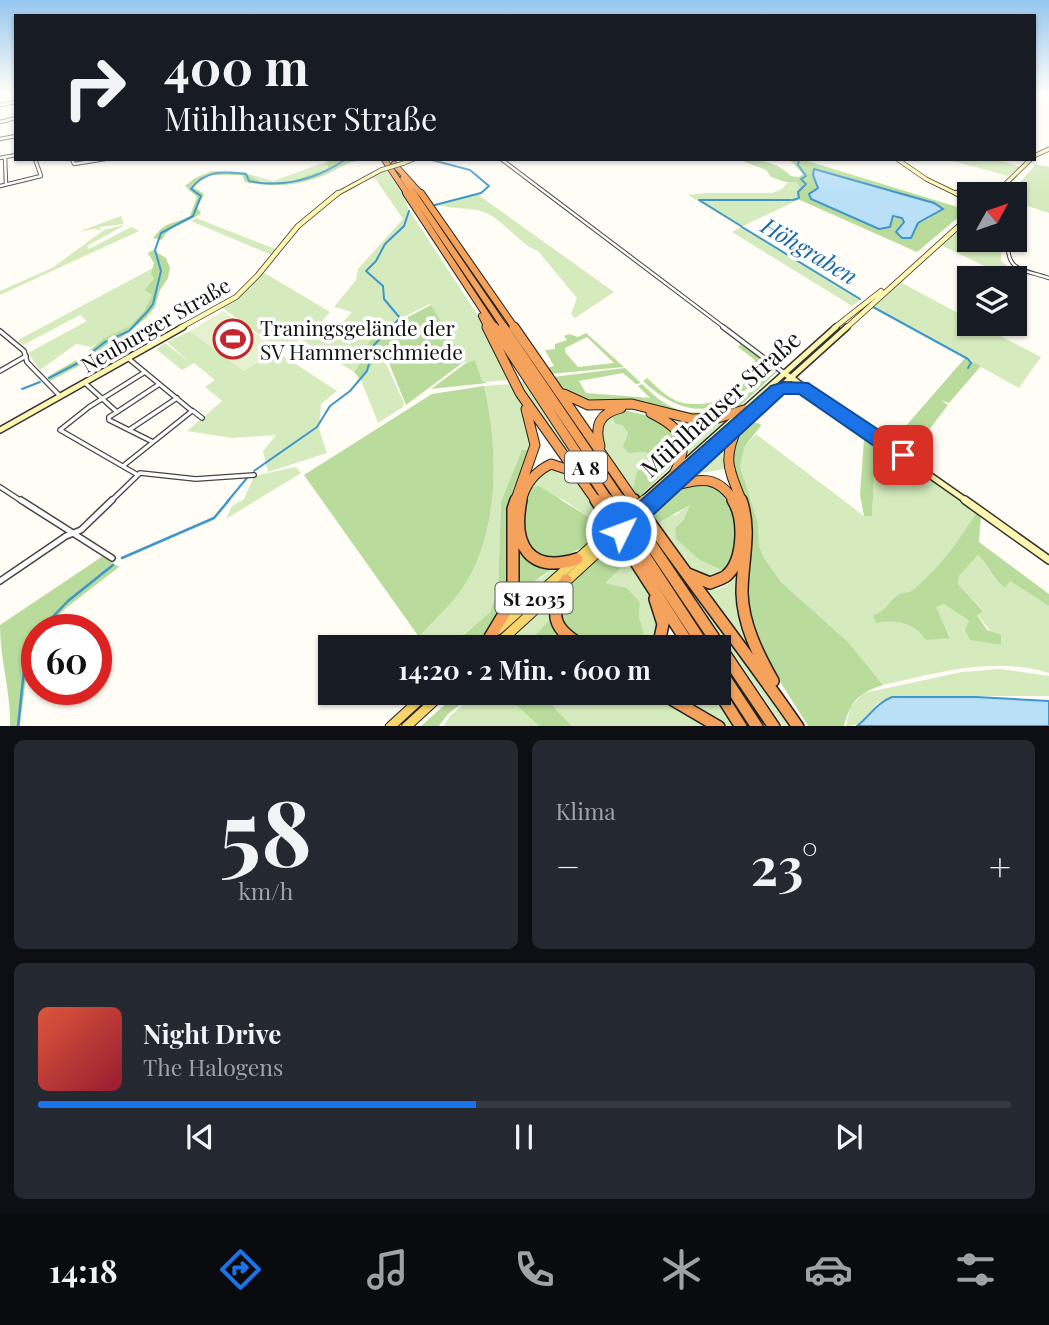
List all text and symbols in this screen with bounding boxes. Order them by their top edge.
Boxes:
text: 400 m [164,33,309,98]
icon: right [49,42,140,133]
text: Mühlhauser Straße [164,96,437,139]
north arrow [957,182,1027,252]
map controls [957,182,1027,336]
water label: Höhgraben [755,209,864,291]
button: layers [957,266,1027,336]
street label: Neuburger Straße [75,270,235,378]
place label: Traningsgelände der SV Hammerschmiede [260,313,463,365]
sports icon: Traningsgelände der SV Hammerschmiede [212,318,254,360]
street label: Mühlhauser Straße [633,323,807,483]
pin [873,425,933,485]
icon: arrive [884,436,922,474]
road number: A 8 [565,452,607,482]
position arrow [584,494,658,568]
road number: St 2035 [496,582,572,614]
speed limit sign: 60 [21,614,112,705]
text: 14:20 · 2 Min. · 600 m [398,652,651,687]
text: 58 [219,769,312,890]
text: Klima [556,795,616,826]
text: 23° [751,830,818,899]
text: − [556,840,580,891]
text: + [989,840,1011,891]
text: km/h [238,875,293,906]
text: Night Drive [143,1016,281,1051]
text: The Halogens [143,1051,283,1082]
icon: previous [181,1118,219,1156]
icon: pause [505,1118,543,1156]
icon: next [830,1118,868,1156]
icon: directions [216,1245,265,1294]
icon: music [363,1245,412,1294]
icon: phone [510,1245,559,1294]
icon: climate [657,1245,706,1294]
icon: car [804,1245,853,1294]
icon: filters [951,1245,1000,1294]
text: 14:18 [49,1248,118,1291]

